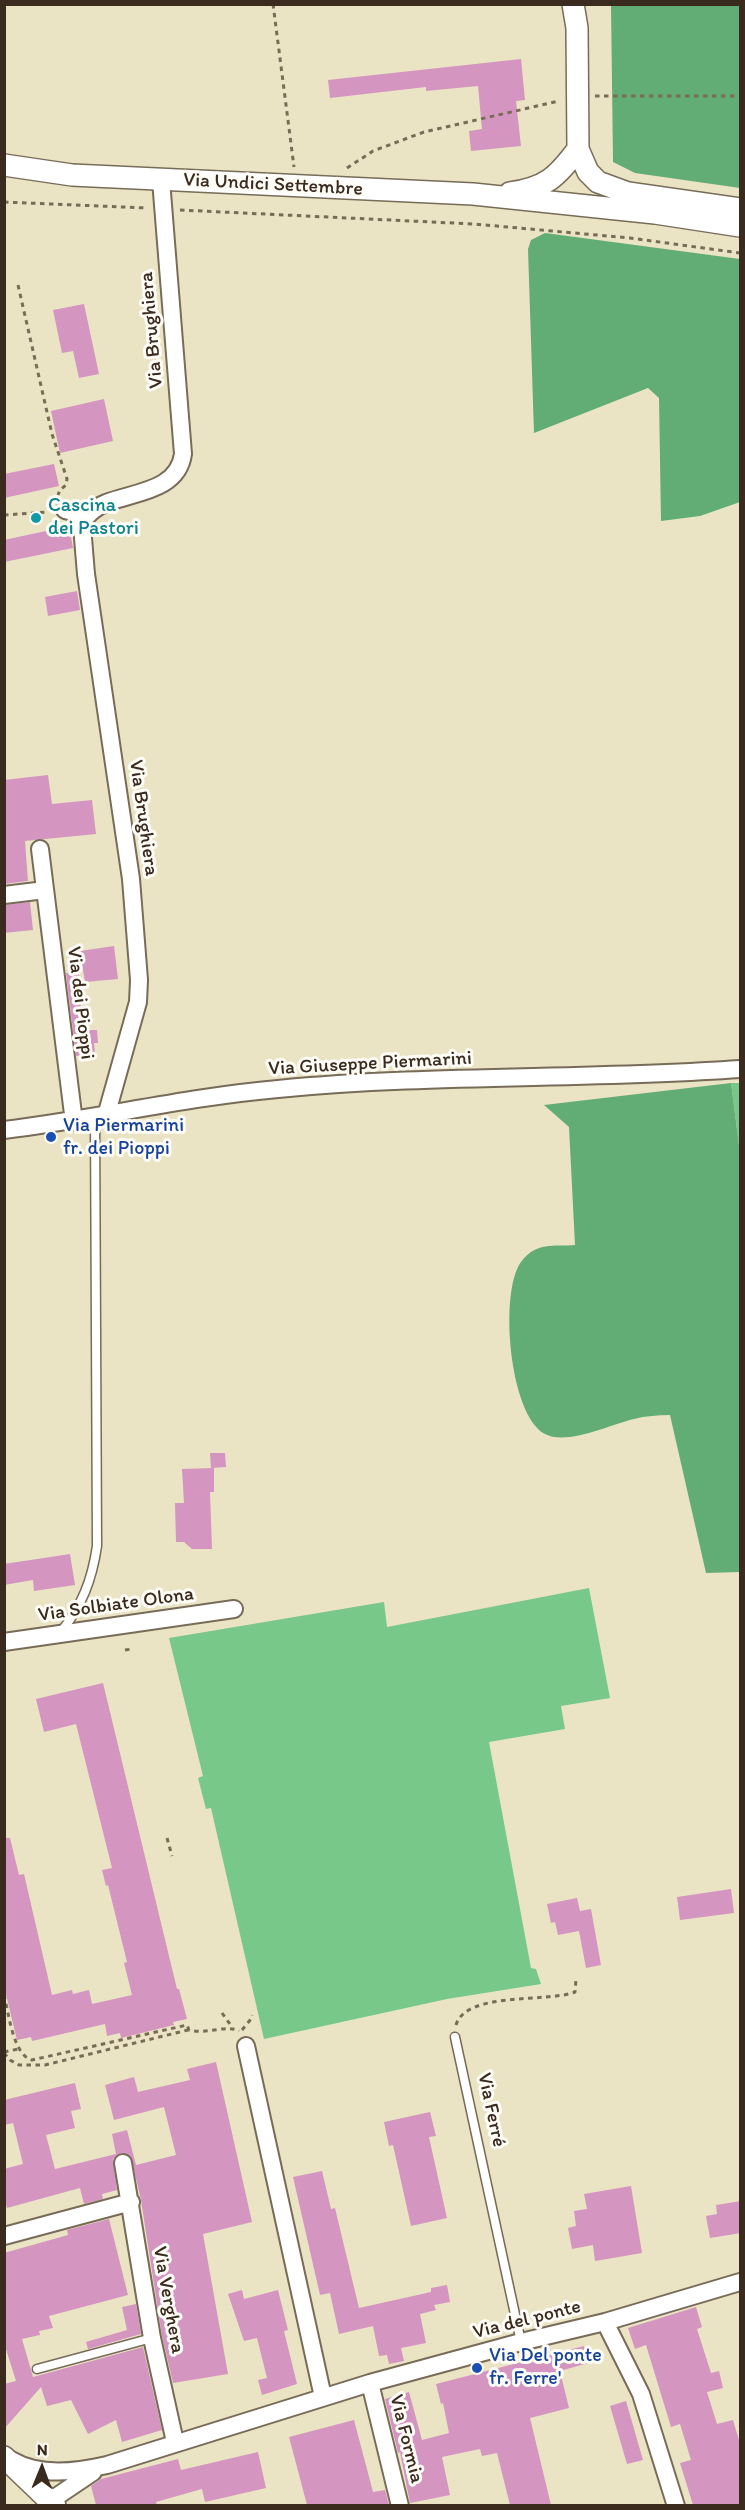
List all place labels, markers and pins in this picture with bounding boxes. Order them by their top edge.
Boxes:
place label: Cascina dei Pastori [48,494,139,541]
marker: Cascina dei Pastori [29,511,43,525]
place label: Via Piermarini fr. dei Pioppi [63,1114,184,1161]
marker: Via Piermarini fr. dei Pioppi [44,1130,58,1144]
place label: Via Del ponte fr. Ferre' [489,2344,602,2391]
marker: Via Del ponte fr. Ferre' [470,2361,484,2375]

